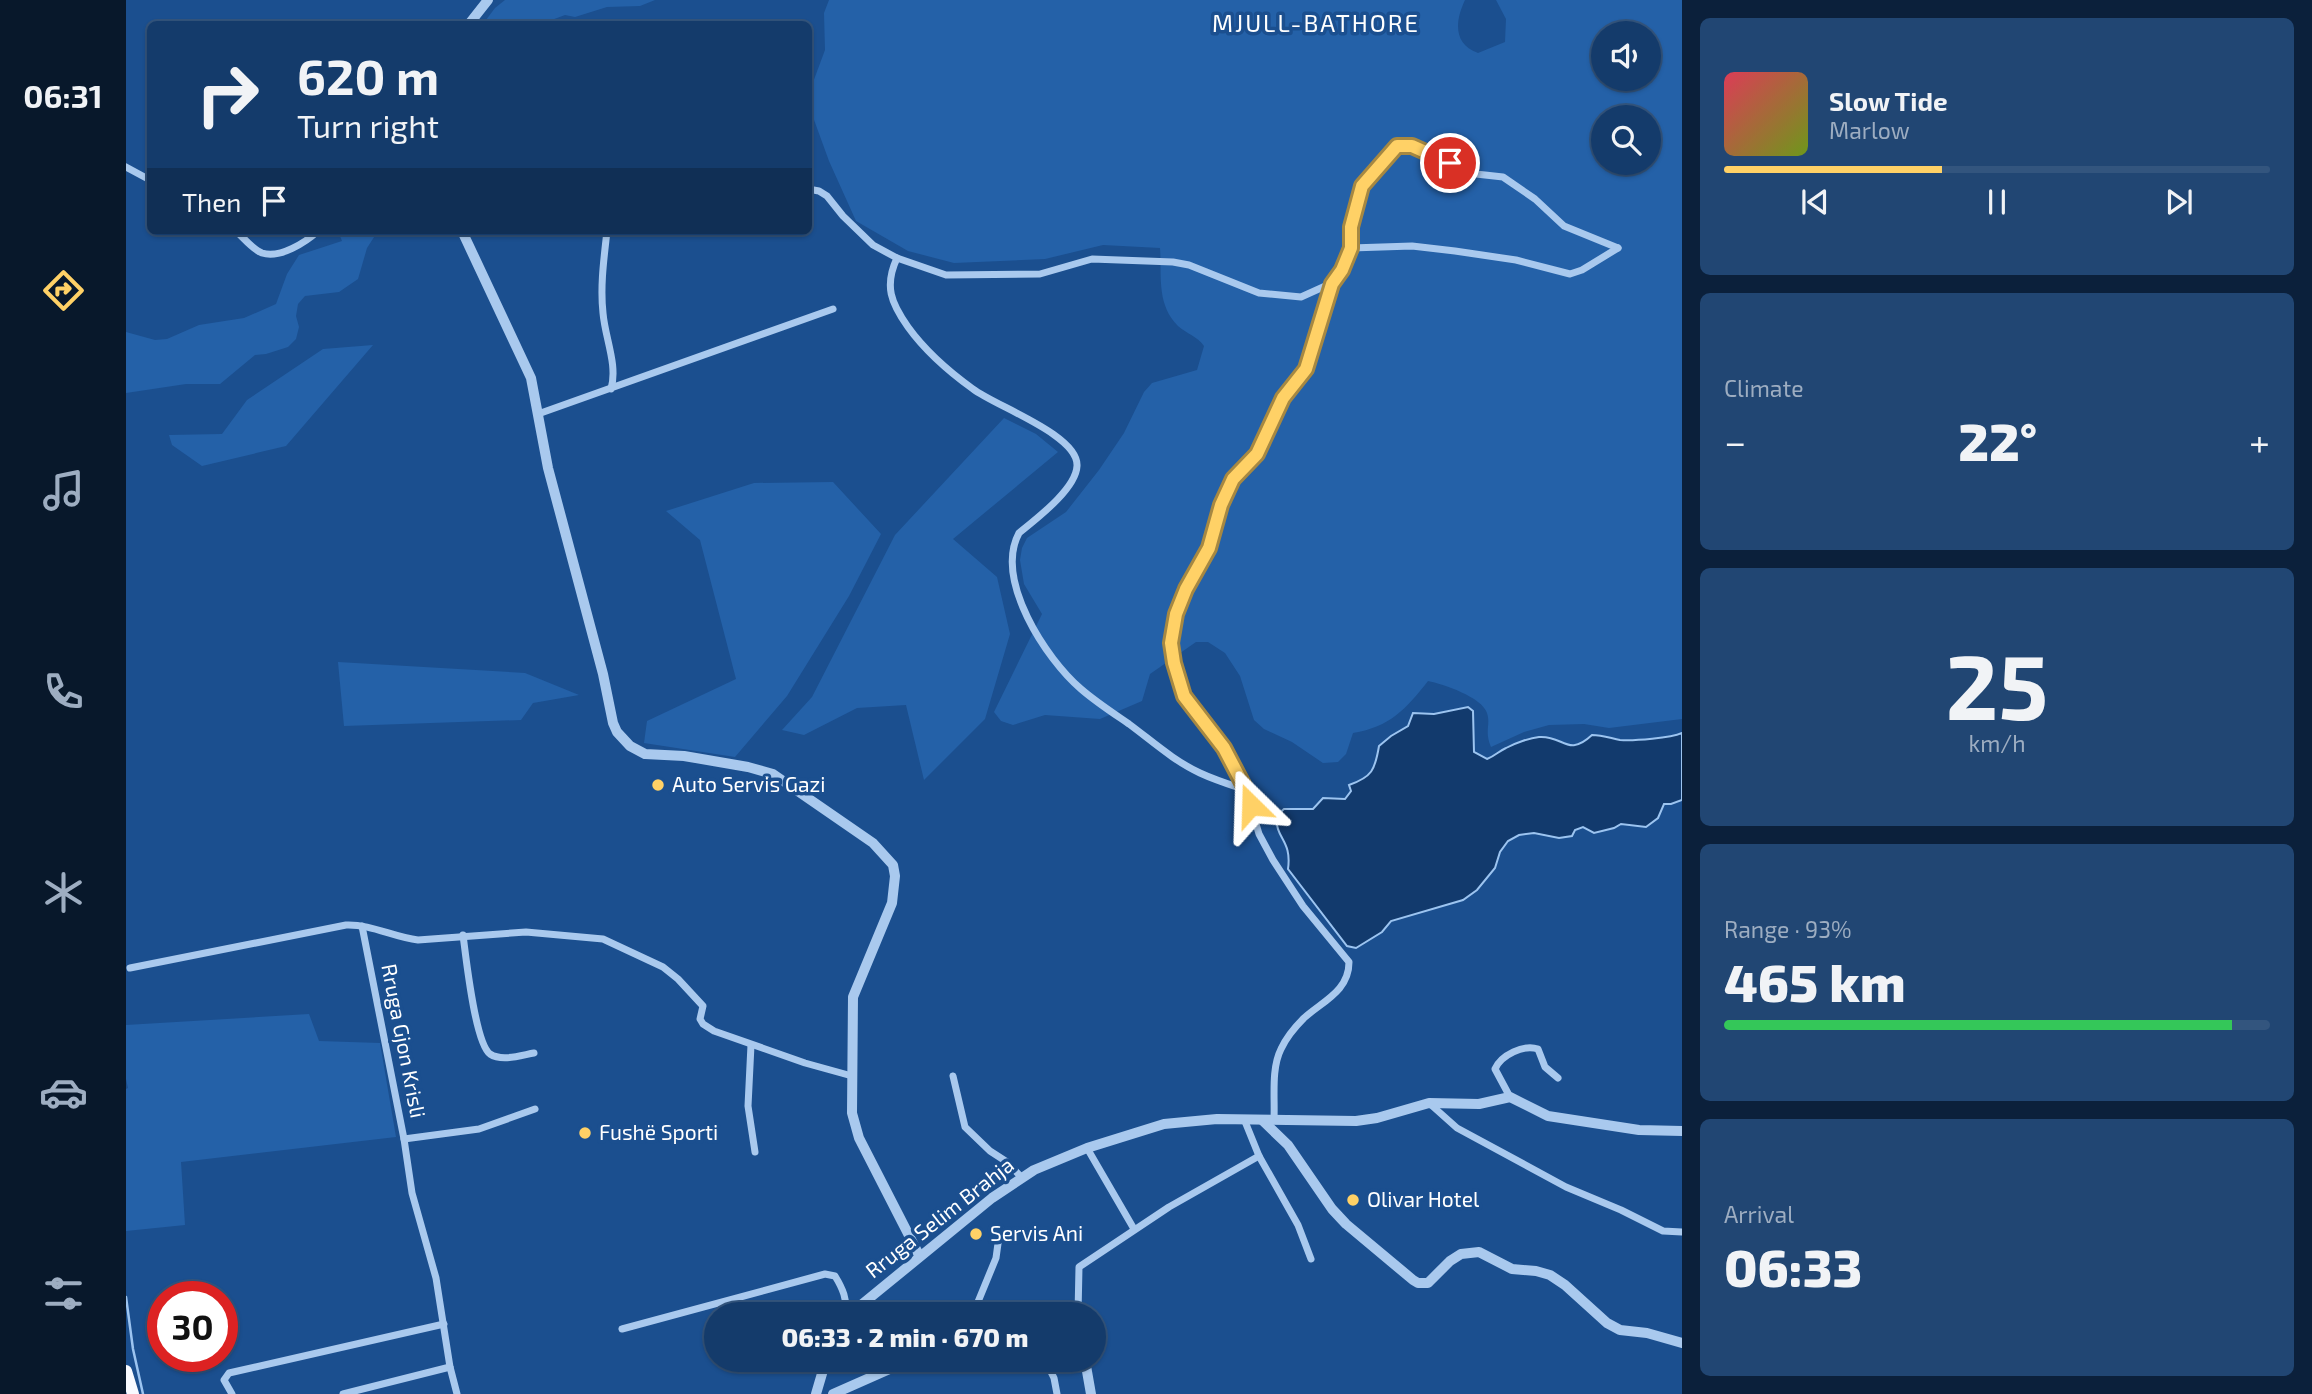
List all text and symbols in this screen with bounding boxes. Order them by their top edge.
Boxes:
district label: MJULL-BATHORE [1212,8,1420,37]
map controls [1591,21,1661,175]
button: sound [1591,21,1661,91]
text: 620 m [297,46,439,105]
icon: right [182,49,273,140]
text: 06:31 [23,76,103,114]
text: Slow Tide [1829,85,1948,116]
button: search [1591,105,1661,175]
text: Turn right [297,106,439,144]
text: Marlow [1829,116,1910,144]
pin [1420,133,1480,193]
icon: arrive [1431,144,1469,182]
icon: arrive [255,182,293,220]
icon: previous [1796,183,1834,221]
icon: pause [1978,183,2016,221]
icon: next [2160,183,2198,221]
text: Then [182,186,241,217]
icon: directions [39,266,88,315]
text: Climate [1724,374,1804,402]
text: 22° [1958,409,2037,471]
text: − [1724,418,1746,464]
text: + [2249,418,2270,464]
icon: music [39,466,88,515]
text: 25 [1945,629,2049,738]
icon: phone [39,667,88,716]
text: km/h [1968,729,2026,757]
position arrow [1214,768,1288,842]
place label: Auto Servis Gazi [672,771,825,796]
marker: Auto Servis Gazi [650,777,666,793]
icon: climate [39,868,88,917]
text: Range · 93% [1724,915,1852,943]
text: 465 km [1724,950,1906,1012]
street label: Rruga Gjon Krisli [376,961,432,1120]
icon: car [39,1068,88,1117]
place label: Fushë Sporti [599,1119,718,1144]
marker: Fushë Sporti [577,1125,593,1141]
street label: Rruga Selim Brahja [860,1151,1019,1283]
place label: Olivar Hotel [1367,1186,1480,1211]
marker: Olivar Hotel [1345,1192,1361,1208]
text: Arrival [1724,1200,1794,1228]
place label: Servis Ani [990,1220,1083,1245]
marker: Servis Ani [968,1226,984,1242]
text: 06:33 [1724,1235,1862,1297]
icon: filters [39,1269,88,1318]
speed limit sign: 30 [147,1281,238,1372]
text: 06:33 · 2 min · 670 m [782,1321,1028,1352]

